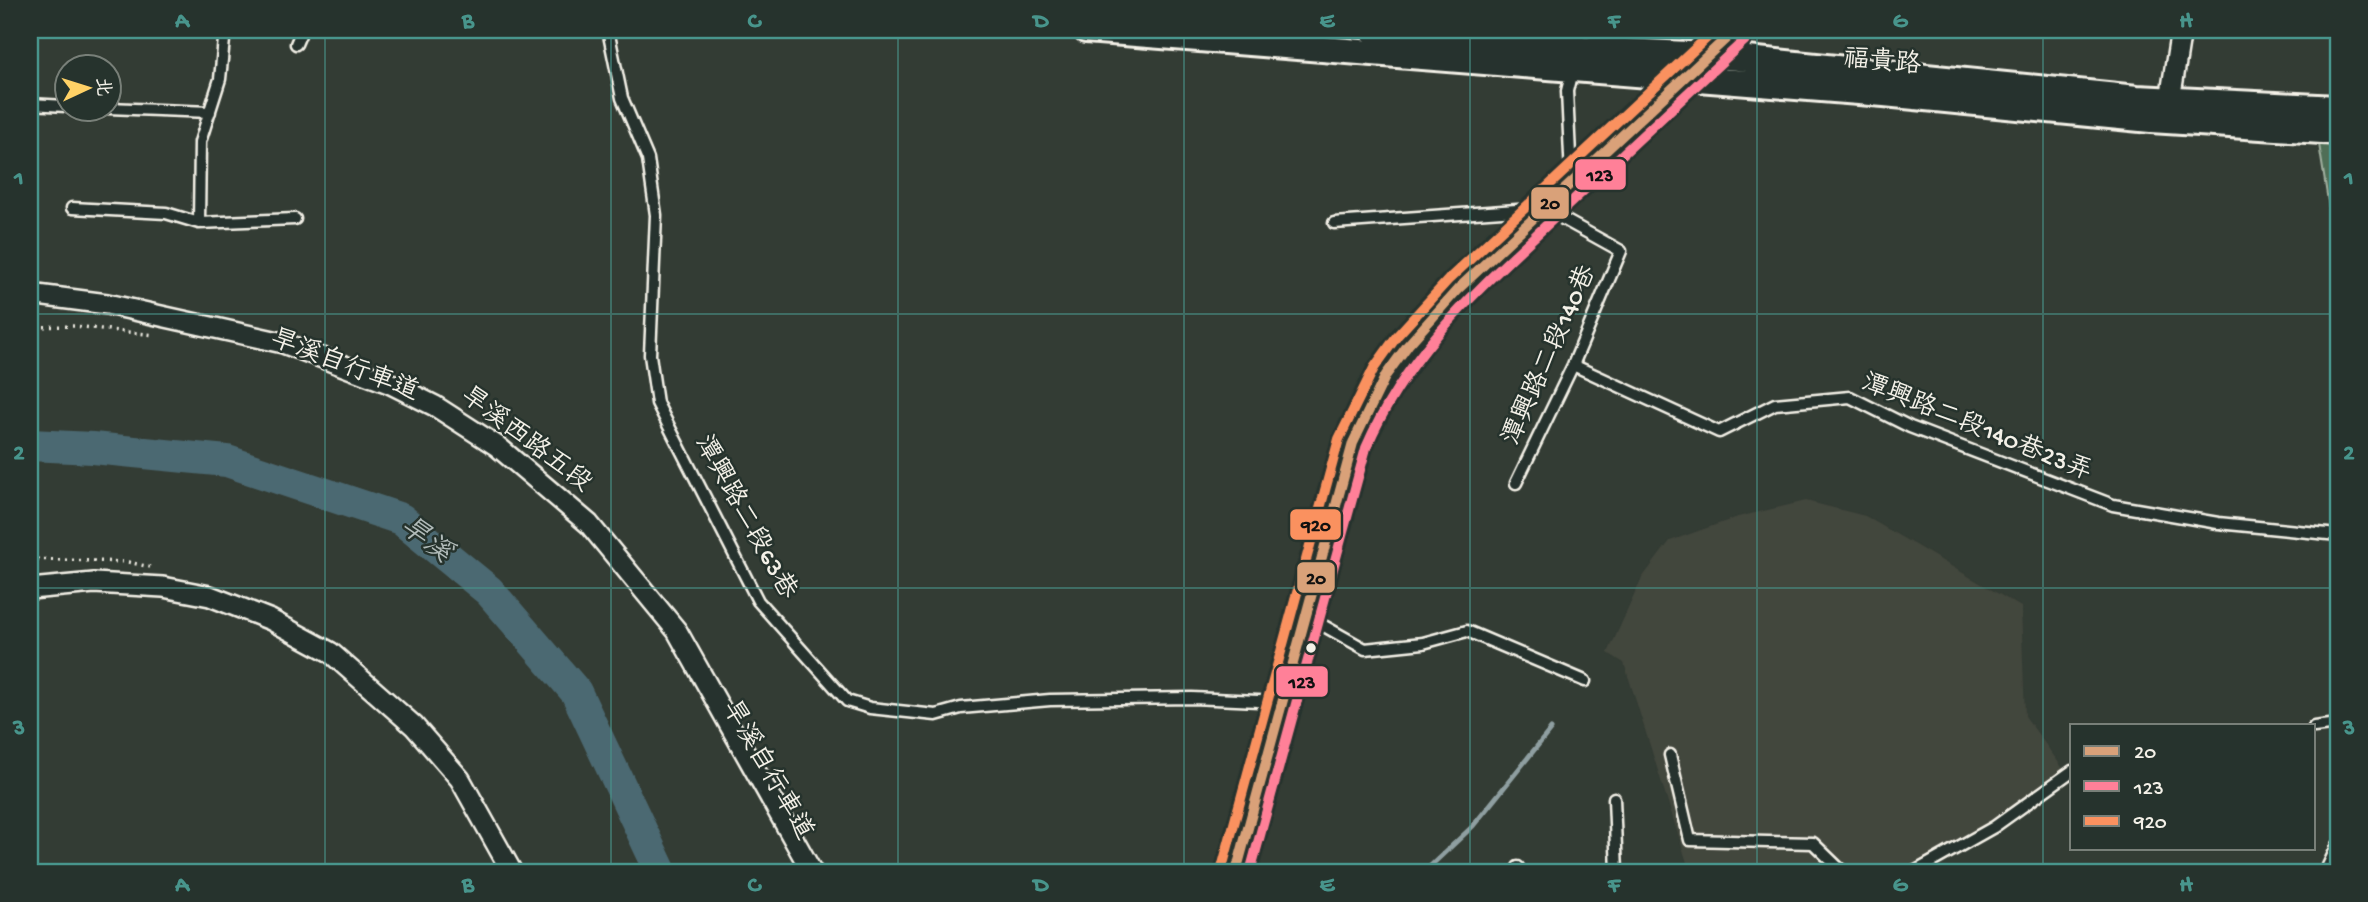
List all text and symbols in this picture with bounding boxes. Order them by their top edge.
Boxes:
text: A [174,9,190,36]
text: B [461,9,475,36]
text: C [748,9,763,36]
text: D [1032,9,1050,36]
text: E [1320,9,1336,36]
text: F [1607,9,1622,36]
text: G [1893,9,1909,36]
text: H [2179,9,2193,36]
street label: 福貴路 [1842,43,1922,83]
north arrow [52,52,122,122]
text: 北 [89,77,114,97]
line badge: 123 [1574,158,1627,191]
text: 1 [13,166,24,193]
text: 123 [1586,166,1614,189]
text: 1 [2343,166,2354,193]
line badge: 20 [1530,186,1570,220]
text: 20 [1540,194,1560,217]
street label: 潭興路二段140巷 [1496,260,1605,451]
street label: 旱溪自行車道 [266,323,423,409]
street label: 潭興路二段140巷23弄 [1856,367,2097,489]
street label: 旱溪西路五段 [453,380,598,500]
street label: 潭興路二段63巷 [686,430,804,605]
text: 2 [13,441,25,468]
text: 2 [2343,441,2355,468]
line badge: 920 [1289,508,1342,541]
water label: 旱溪 [393,510,459,572]
text: 920 [1300,516,1331,539]
line badge: 20 [1296,561,1336,594]
text: 20 [1306,569,1326,592]
unlabelled marker [1304,641,1318,655]
line badge: 123 [1275,665,1329,698]
text: 123 [1288,673,1316,696]
street label: 旱溪自行車道 [714,695,820,846]
text: 3 [12,716,25,743]
text: 3 [2342,716,2355,743]
legend [2070,724,2316,850]
text: 20 [2134,742,2156,767]
text: 123 [2133,778,2164,803]
text: 920 [2133,812,2167,837]
text: A [174,873,190,900]
text: B [461,873,475,900]
text: C [748,873,763,900]
text: D [1032,873,1050,900]
text: E [1320,873,1336,900]
text: F [1607,873,1622,900]
text: G [1893,873,1909,900]
text: H [2179,873,2193,900]

